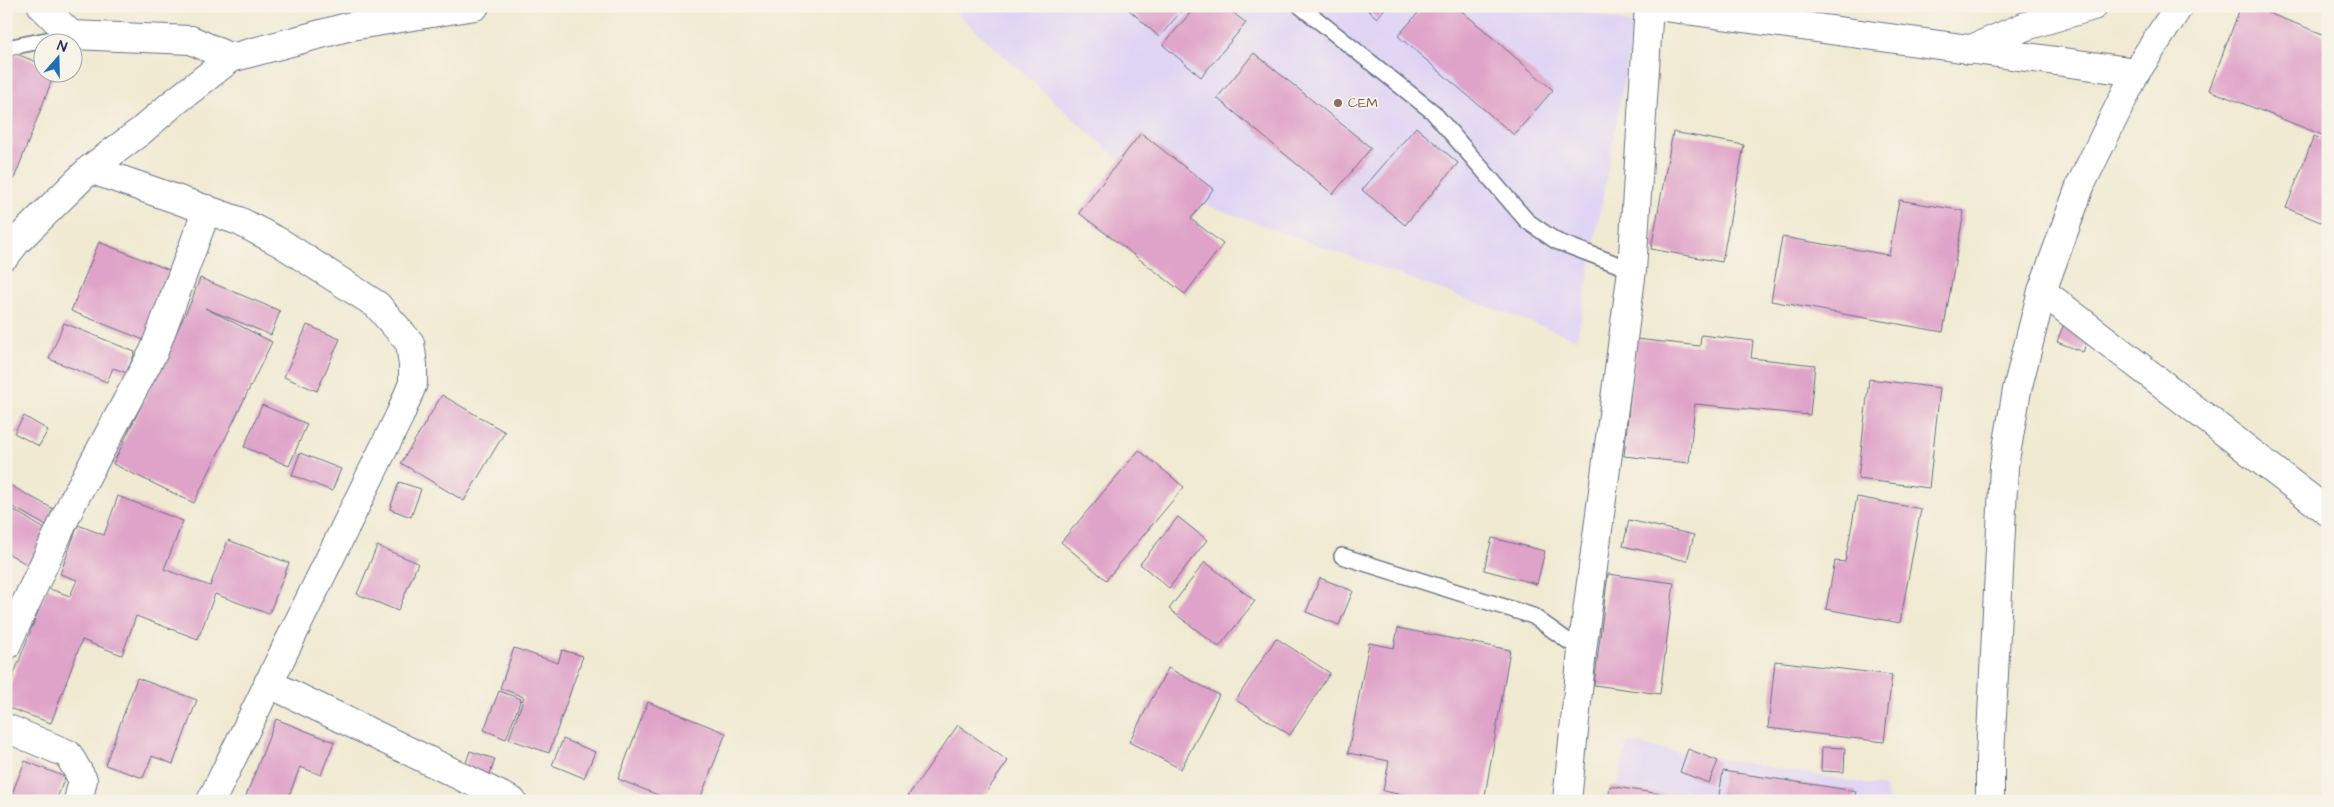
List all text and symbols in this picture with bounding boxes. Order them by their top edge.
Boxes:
north arrow [32,32,82,82]
text: N [55,36,70,58]
place label: CEM [1348,93,1378,113]
marker: CEM [1332,97,1344,109]

